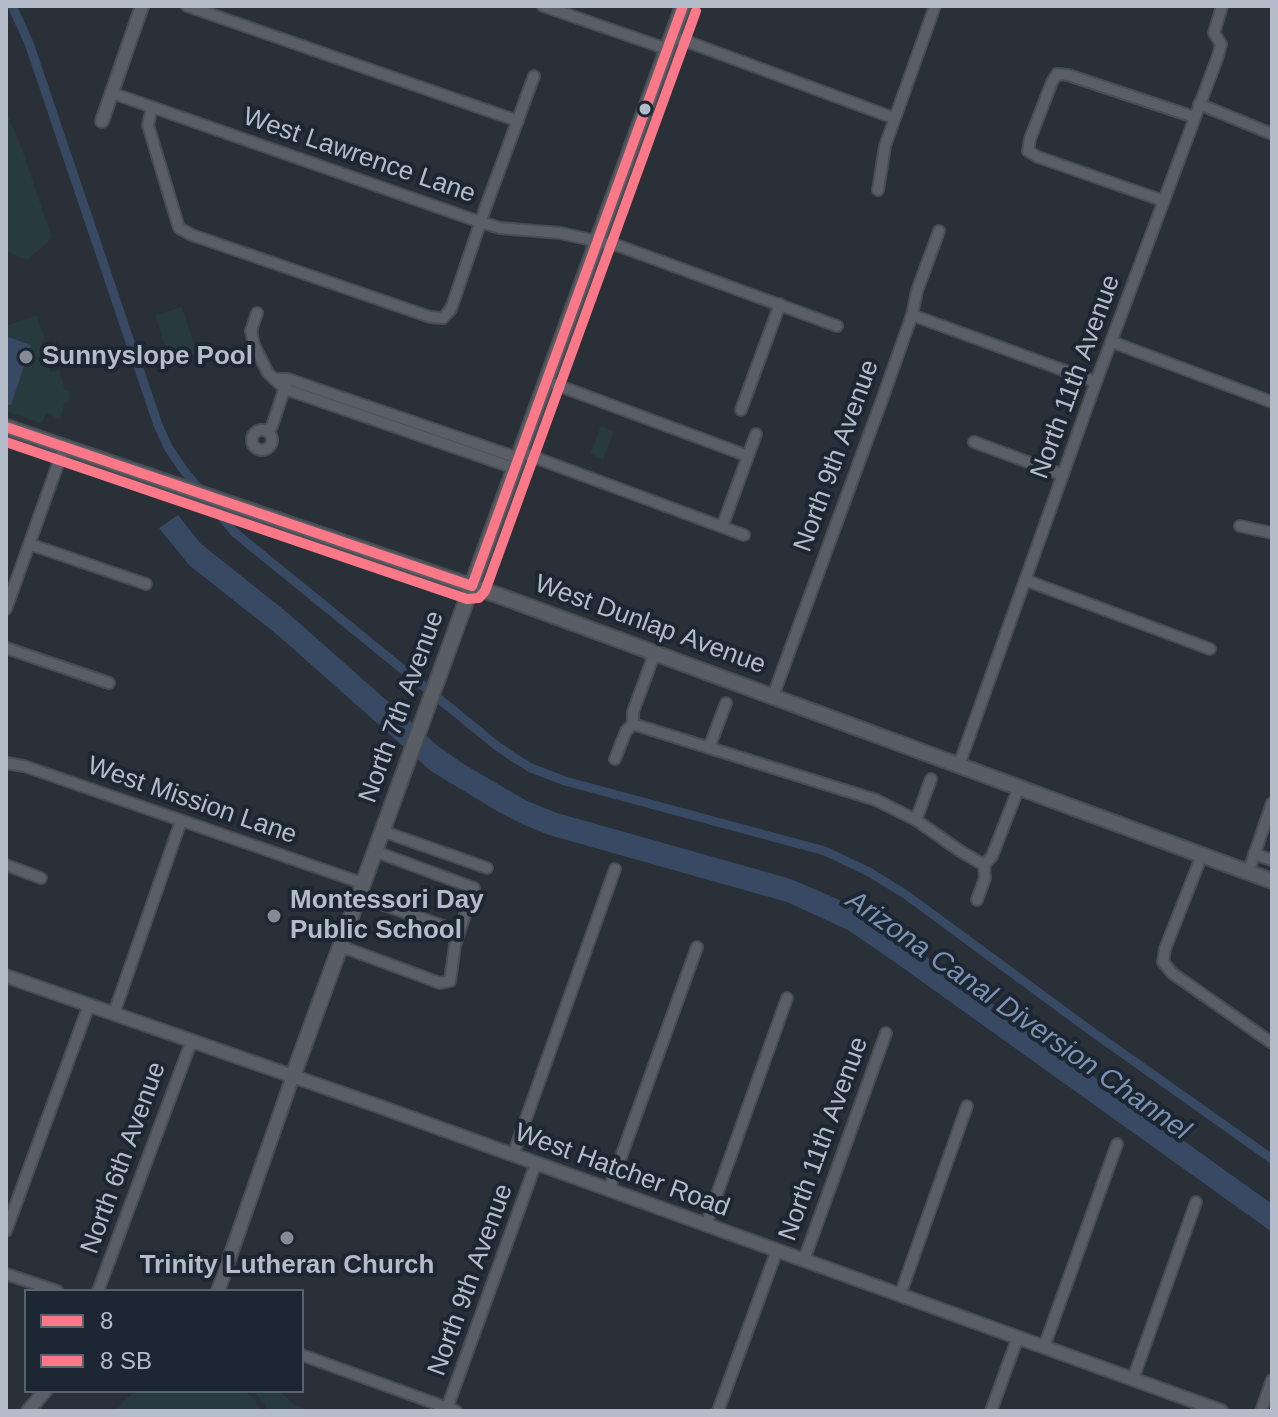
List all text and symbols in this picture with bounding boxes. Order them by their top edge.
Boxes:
unlabelled marker [637,101,653,117]
street label: West Lawrence Lane [239,102,479,210]
street label: North 11th Avenue [1025,271,1127,483]
place label: Sunnyslope Pool [42,341,253,373]
marker: Sunnyslope Pool [17,348,35,366]
street label: North 9th Avenue [788,356,886,556]
street label: West Dunlap Avenue [530,569,770,681]
street label: North 7th Avenue [353,607,451,807]
street label: West Mission Lane [83,751,301,851]
water label: Arizona Canal Diversion Channel [839,884,1197,1148]
place label: Montessori Day Public School [290,885,484,946]
marker: Montessori Day Public School [265,907,283,925]
street label: North 11th Avenue [773,1033,875,1245]
street label: North 6th Avenue [75,1058,173,1258]
street label: West Hatcher Road [510,1118,734,1224]
street label: North 9th Avenue [422,1180,520,1380]
marker: Trinity Lutheran Church [278,1229,296,1247]
place label: Trinity Lutheran Church [140,1250,434,1282]
legend [24,1289,304,1393]
text: 8 [100,1307,113,1334]
text: 8 SB [100,1347,152,1374]

